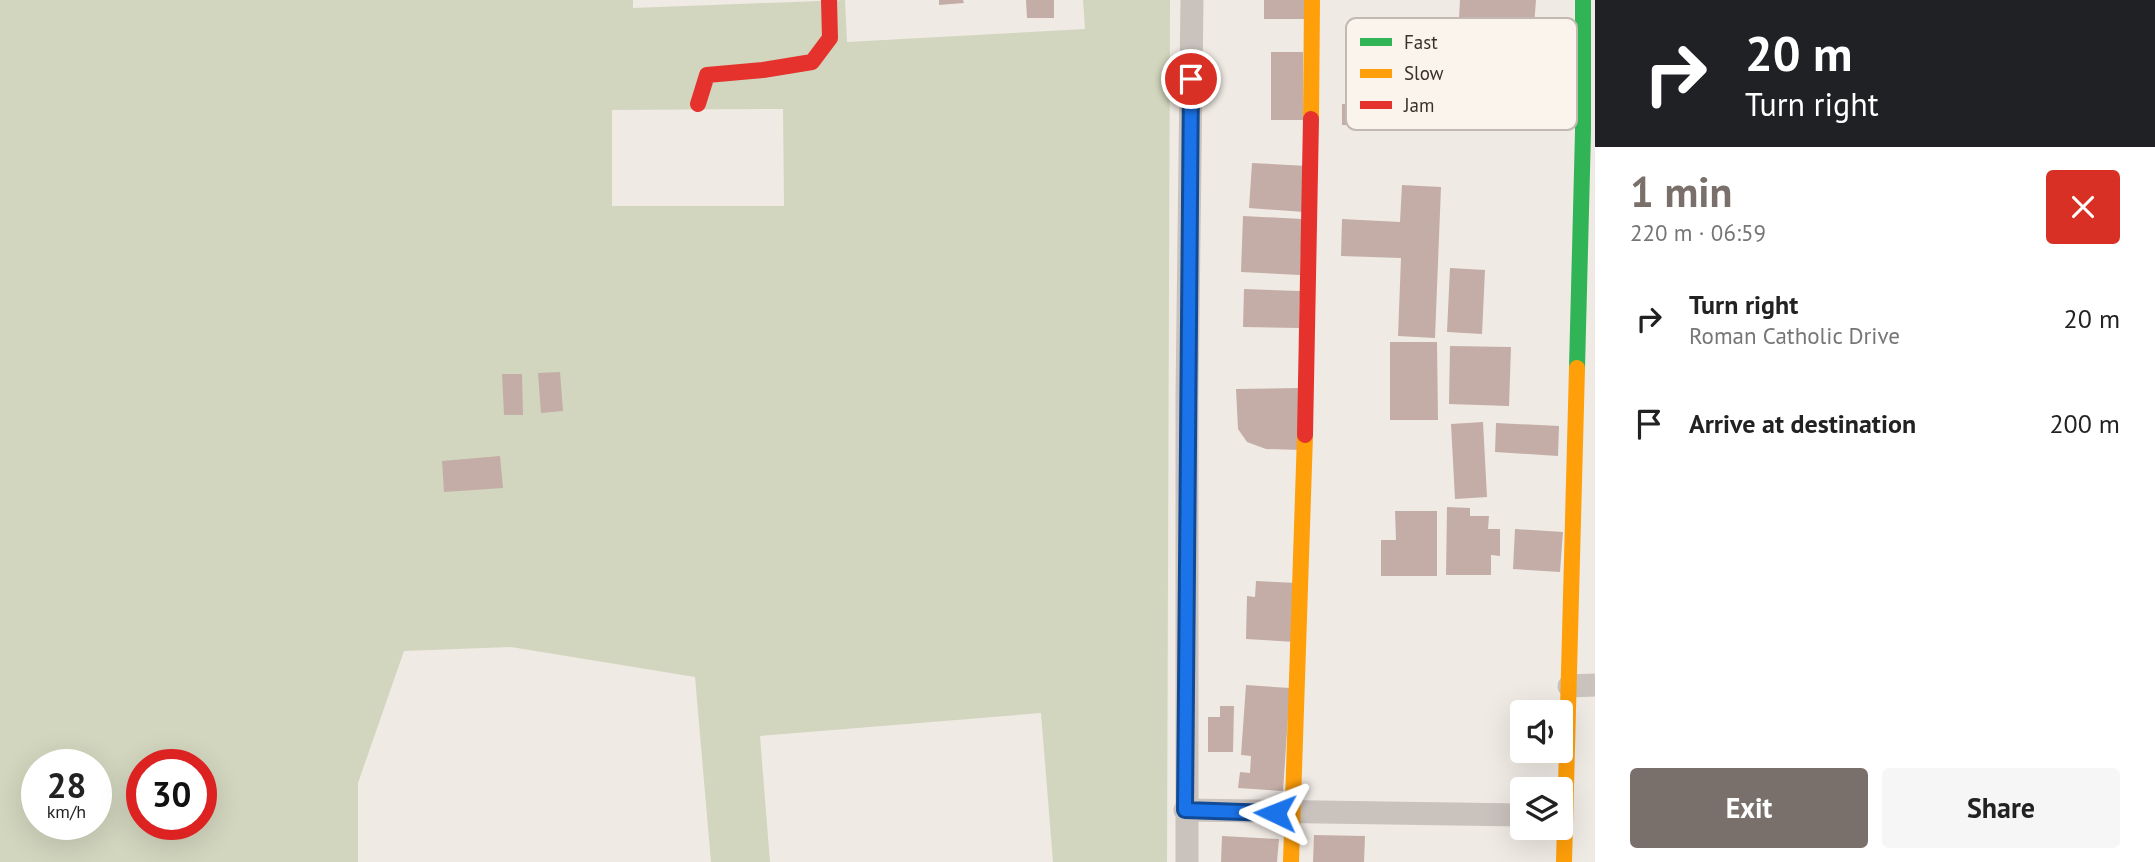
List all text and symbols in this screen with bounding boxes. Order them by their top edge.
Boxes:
legend [1346,18,1577,130]
text: 20 m [1745,21,1852,85]
icon: right [1630,28,1721,119]
text: Fast [1404,30,1438,54]
pin [1161,49,1221,109]
icon: arrive [1172,60,1210,98]
text: Slow [1404,61,1444,85]
text: Turn right [1745,83,1879,125]
text: Jam [1403,93,1434,117]
text: 1 min [1630,164,1732,219]
button: close [2046,170,2120,244]
text: 220 m · 06:59 [1630,218,1766,247]
text: Turn right [1689,288,1798,321]
icon: right [1630,300,1668,338]
text: 20 m [2064,302,2120,335]
text: Roman Catholic Drive [1689,321,1900,350]
icon: arrive [1630,405,1668,443]
text: Arrive at destination [1689,407,1916,440]
text: 200 m [2049,407,2120,440]
map controls [1510,700,1573,840]
button: sound [1510,700,1573,763]
speed limit sign: 30 [126,749,217,840]
text: 28 [47,762,86,808]
button: Exit [1630,768,1868,848]
button: Share [1882,768,2120,848]
position arrow [1238,776,1312,850]
button: layers [1510,777,1573,840]
text: km/h [47,800,86,823]

